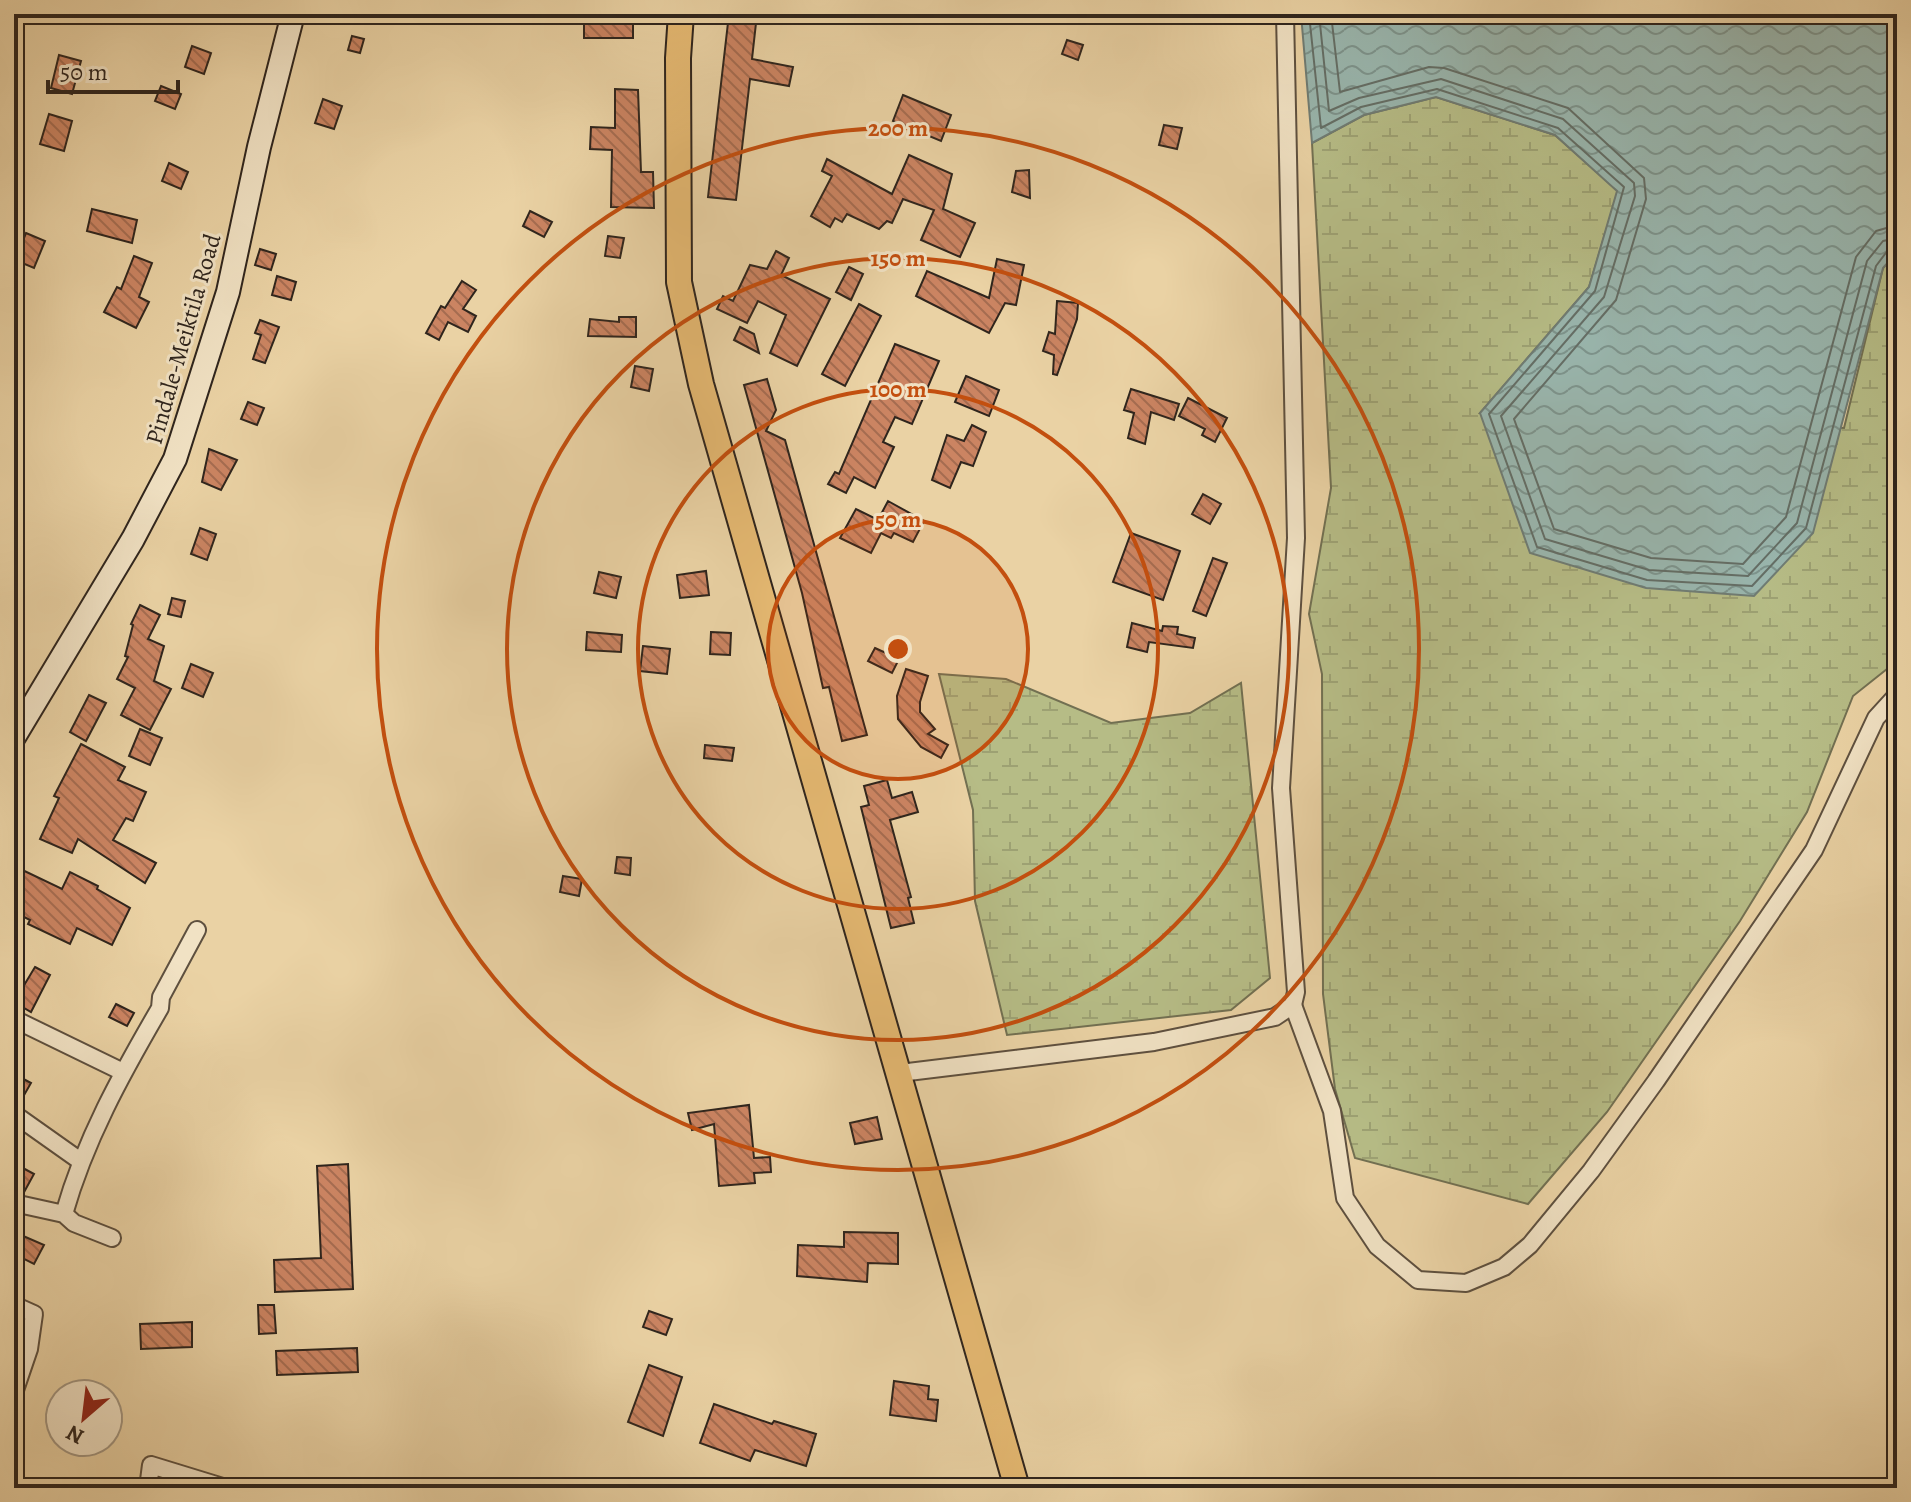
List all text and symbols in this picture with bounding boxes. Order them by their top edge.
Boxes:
scale bar [48,44,178,94]
text: 50 m [60,56,108,88]
text: 200 m [868,112,928,144]
street label: Pindale-Meiktila Road [138,230,228,448]
text: 150 m [870,242,926,274]
text: 100 m [869,373,927,405]
text: 50 m [875,503,921,535]
centre of rings [884,635,912,663]
north arrow [44,1378,124,1458]
text: N [61,1418,89,1452]

